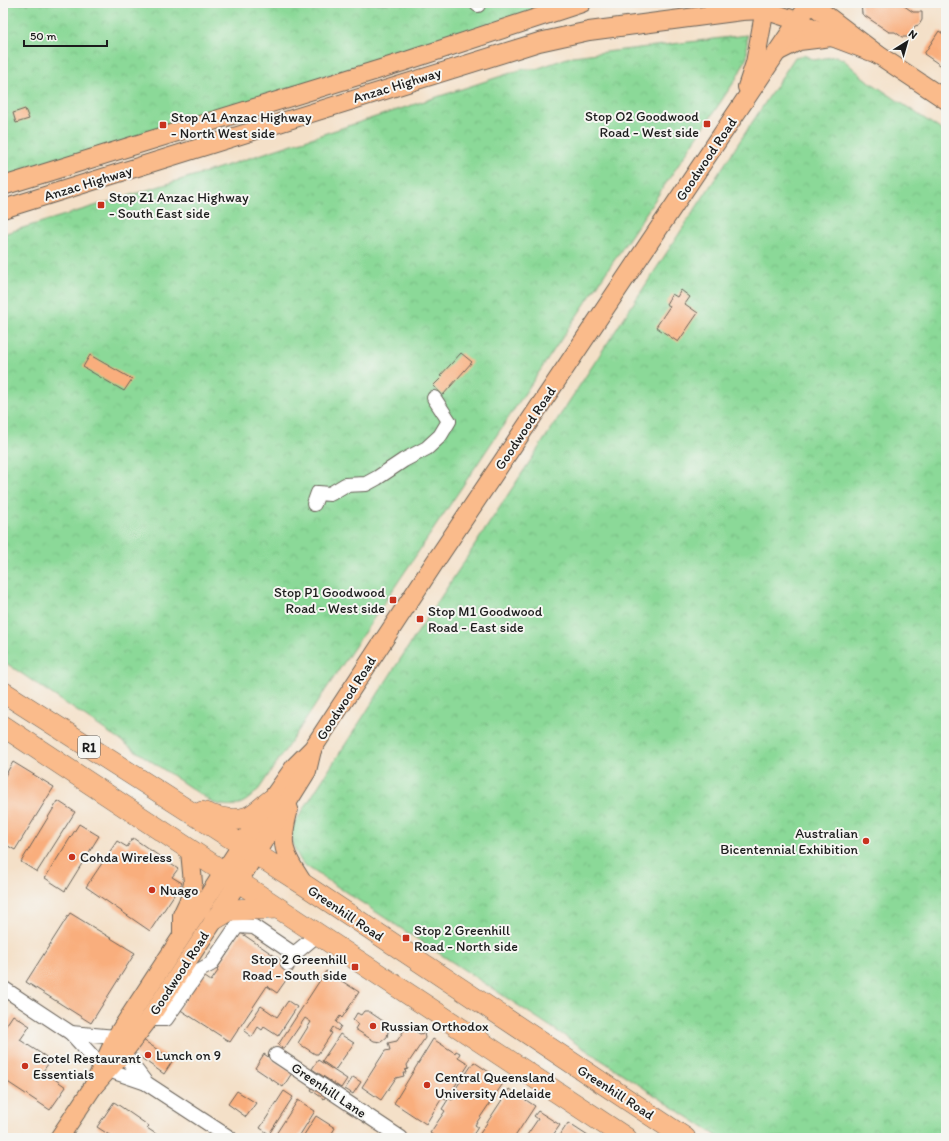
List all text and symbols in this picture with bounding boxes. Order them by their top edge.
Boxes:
scale bar [24,22,107,48]
north arrow [887,22,927,62]
text: N [906,27,920,42]
text: 50 m [30,29,56,43]
street label: Anzac Highway [351,64,444,107]
place label: Stop O2 Goodwood Road - West side [585,108,699,141]
place label: Stop A1 Anzac Highway - North West side [171,109,312,142]
street label: Goodwood Road [672,114,741,204]
marker: Stop O2 Goodwood Road - West side [702,119,712,129]
marker: Stop A1 Anzac Highway - North West side [158,120,168,130]
street label: Anzac Highway [42,162,135,205]
place label: Stop Z1 Anzac Highway - South East side [109,189,249,222]
marker: Stop Z1 Anzac Highway - South East side [96,200,106,210]
street label: Goodwood Road [491,383,560,473]
place label: Stop P1 Goodwood Road - West side [274,584,385,617]
marker: Stop P1 Goodwood Road - West side [388,595,398,605]
place label: Stop M1 Goodwood Road - East side [428,603,543,636]
marker: Stop M1 Goodwood Road - East side [415,614,425,624]
street label: Goodwood Road [313,653,380,743]
road number: R1 [78,736,100,758]
place label: Australian Bicentennial Exhibition [720,825,859,858]
marker: Australian Bicentennial Exhibition [861,836,871,846]
place label: Cohda Wireless [80,849,172,866]
marker: Cohda Wireless [67,852,77,862]
place label: Nuago [160,882,198,899]
street label: Greenhill Road [304,882,387,945]
marker: Nuago [147,885,157,895]
place label: Stop 2 Greenhill Road - North side [414,922,518,955]
street label: Goodwood Road [146,928,213,1018]
marker: Stop 2 Greenhill Road - North side [401,933,411,943]
place label: Stop 2 Greenhill Road - South side [242,951,347,984]
marker: Stop 2 Greenhill Road - South side [350,962,360,972]
place label: Russian Orthodox [381,1018,489,1035]
marker: Russian Orthodox [368,1021,378,1031]
place label: Lunch on 9 [156,1047,221,1064]
place label: Ecotel Restaurant Essentials [33,1050,141,1083]
marker: Lunch on 9 [143,1050,153,1060]
street label: Greenhill Lane [288,1059,370,1122]
marker: Ecotel Restaurant Essentials [20,1061,30,1071]
street label: Greenhill Road [574,1061,658,1124]
place label: Central Queensland University Adelaide [435,1069,555,1102]
marker: Central Queensland University Adelaide [422,1080,432,1090]

